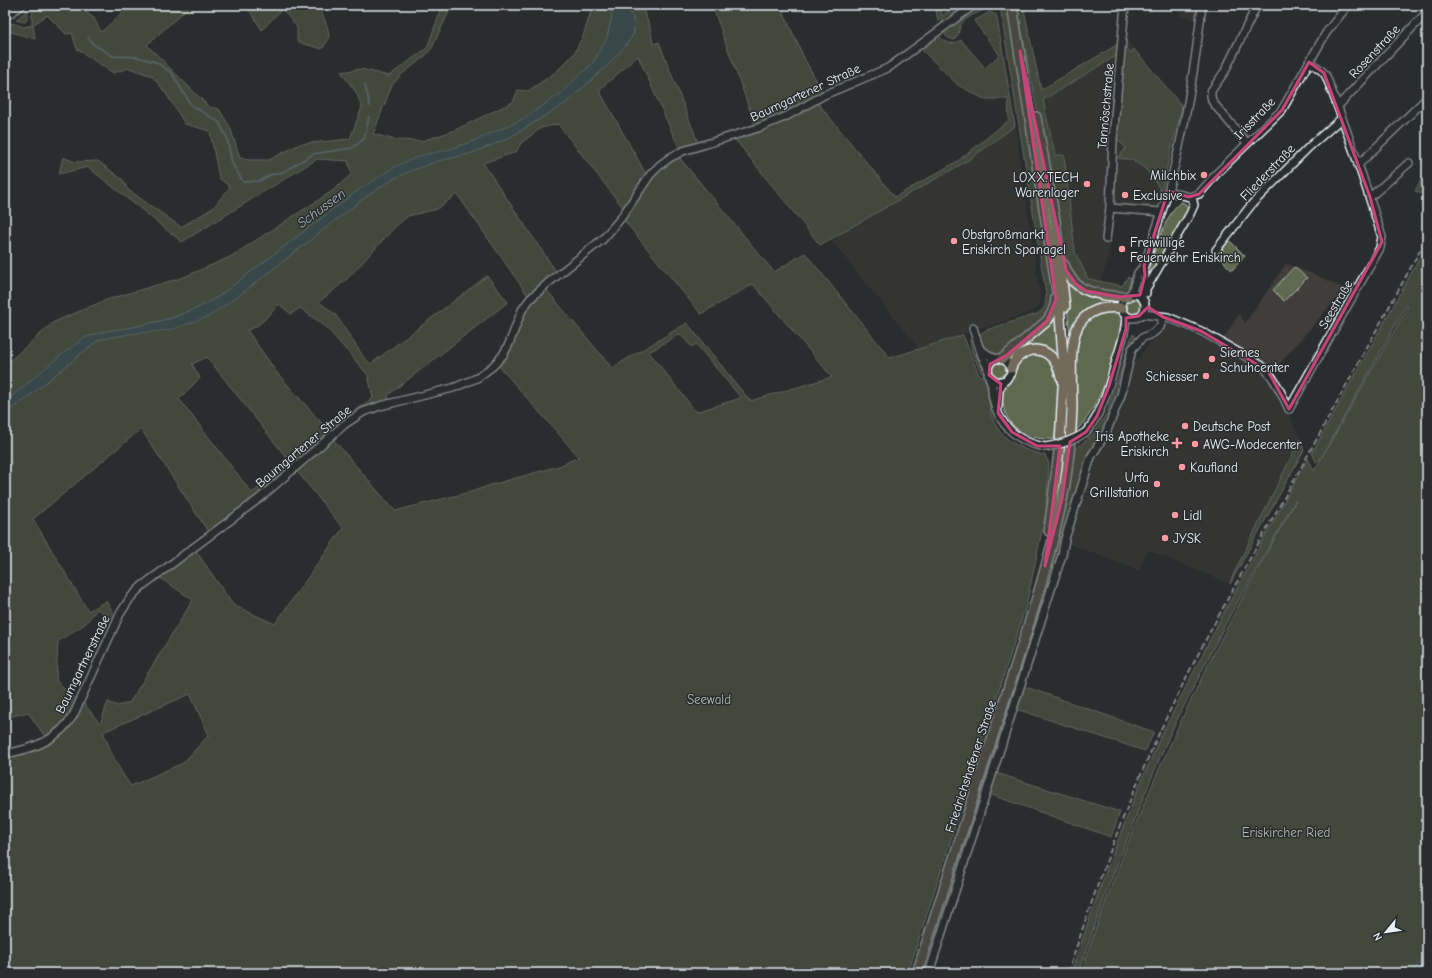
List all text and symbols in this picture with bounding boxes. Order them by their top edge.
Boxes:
street label: Rosenstraße [1346,21,1403,81]
street label: Baumgartener Straße [748,60,863,125]
street label: Tannöschstraße [1094,62,1117,150]
street label: Irisstraße [1231,94,1278,143]
street label: Fliederstraße [1237,141,1298,204]
place label: Milchbix [1150,168,1197,183]
place label: LOXX.TECH Warenlager [1013,170,1080,200]
marker: Milchbix [1199,170,1209,180]
marker: LOXX.TECH Warenlager [1082,179,1092,189]
water label: Schussen [294,185,349,232]
place label: Exclusive [1133,188,1183,203]
marker: Exclusive [1120,190,1130,200]
place label: Obstgroßmarkt Eriskirch Spanagel [962,227,1066,257]
place label: Freiwillige Feuerwehr Eriskirch [1130,235,1241,265]
marker: Obstgroßmarkt Eriskirch Spanagel [949,236,959,246]
marker: Freiwillige Feuerwehr Eriskirch [1117,244,1127,254]
street label: Seestraße [1315,277,1356,332]
place label: Siemes Schuhcenter [1220,345,1290,375]
marker: Siemes Schuhcenter [1207,354,1217,364]
place label: Schiesser [1146,369,1199,384]
marker: Schiesser [1201,371,1211,381]
street label: Baumgartener Straße [253,402,354,491]
place label: Deutsche Post [1193,419,1271,434]
marker: Deutsche Post [1180,421,1190,431]
place label: Iris Apotheke Eriskirch [1095,429,1169,459]
place label: AWG-Modecenter [1203,437,1302,452]
marker: Iris Apotheke Eriskirch [1172,438,1182,448]
marker: AWG-Modecenter [1190,439,1200,449]
place label: Kaufland [1190,460,1238,475]
marker: Kaufland [1177,462,1187,472]
place label: Urfa Grillstation [1090,470,1149,500]
marker: Urfa Grillstation [1152,479,1162,489]
place label: Lidl [1183,508,1202,523]
marker: Lidl [1170,510,1180,520]
place label: JYSK [1173,531,1202,546]
marker: JYSK [1160,533,1170,543]
street label: Baumgartnerstraße [52,612,113,716]
park label: Seewald [687,692,731,707]
street label: Friedrichshafener Straße [942,698,999,834]
park label: Eriskircher Ried [1242,825,1330,840]
north arrow [1366,912,1406,952]
text: N [1370,930,1385,943]

